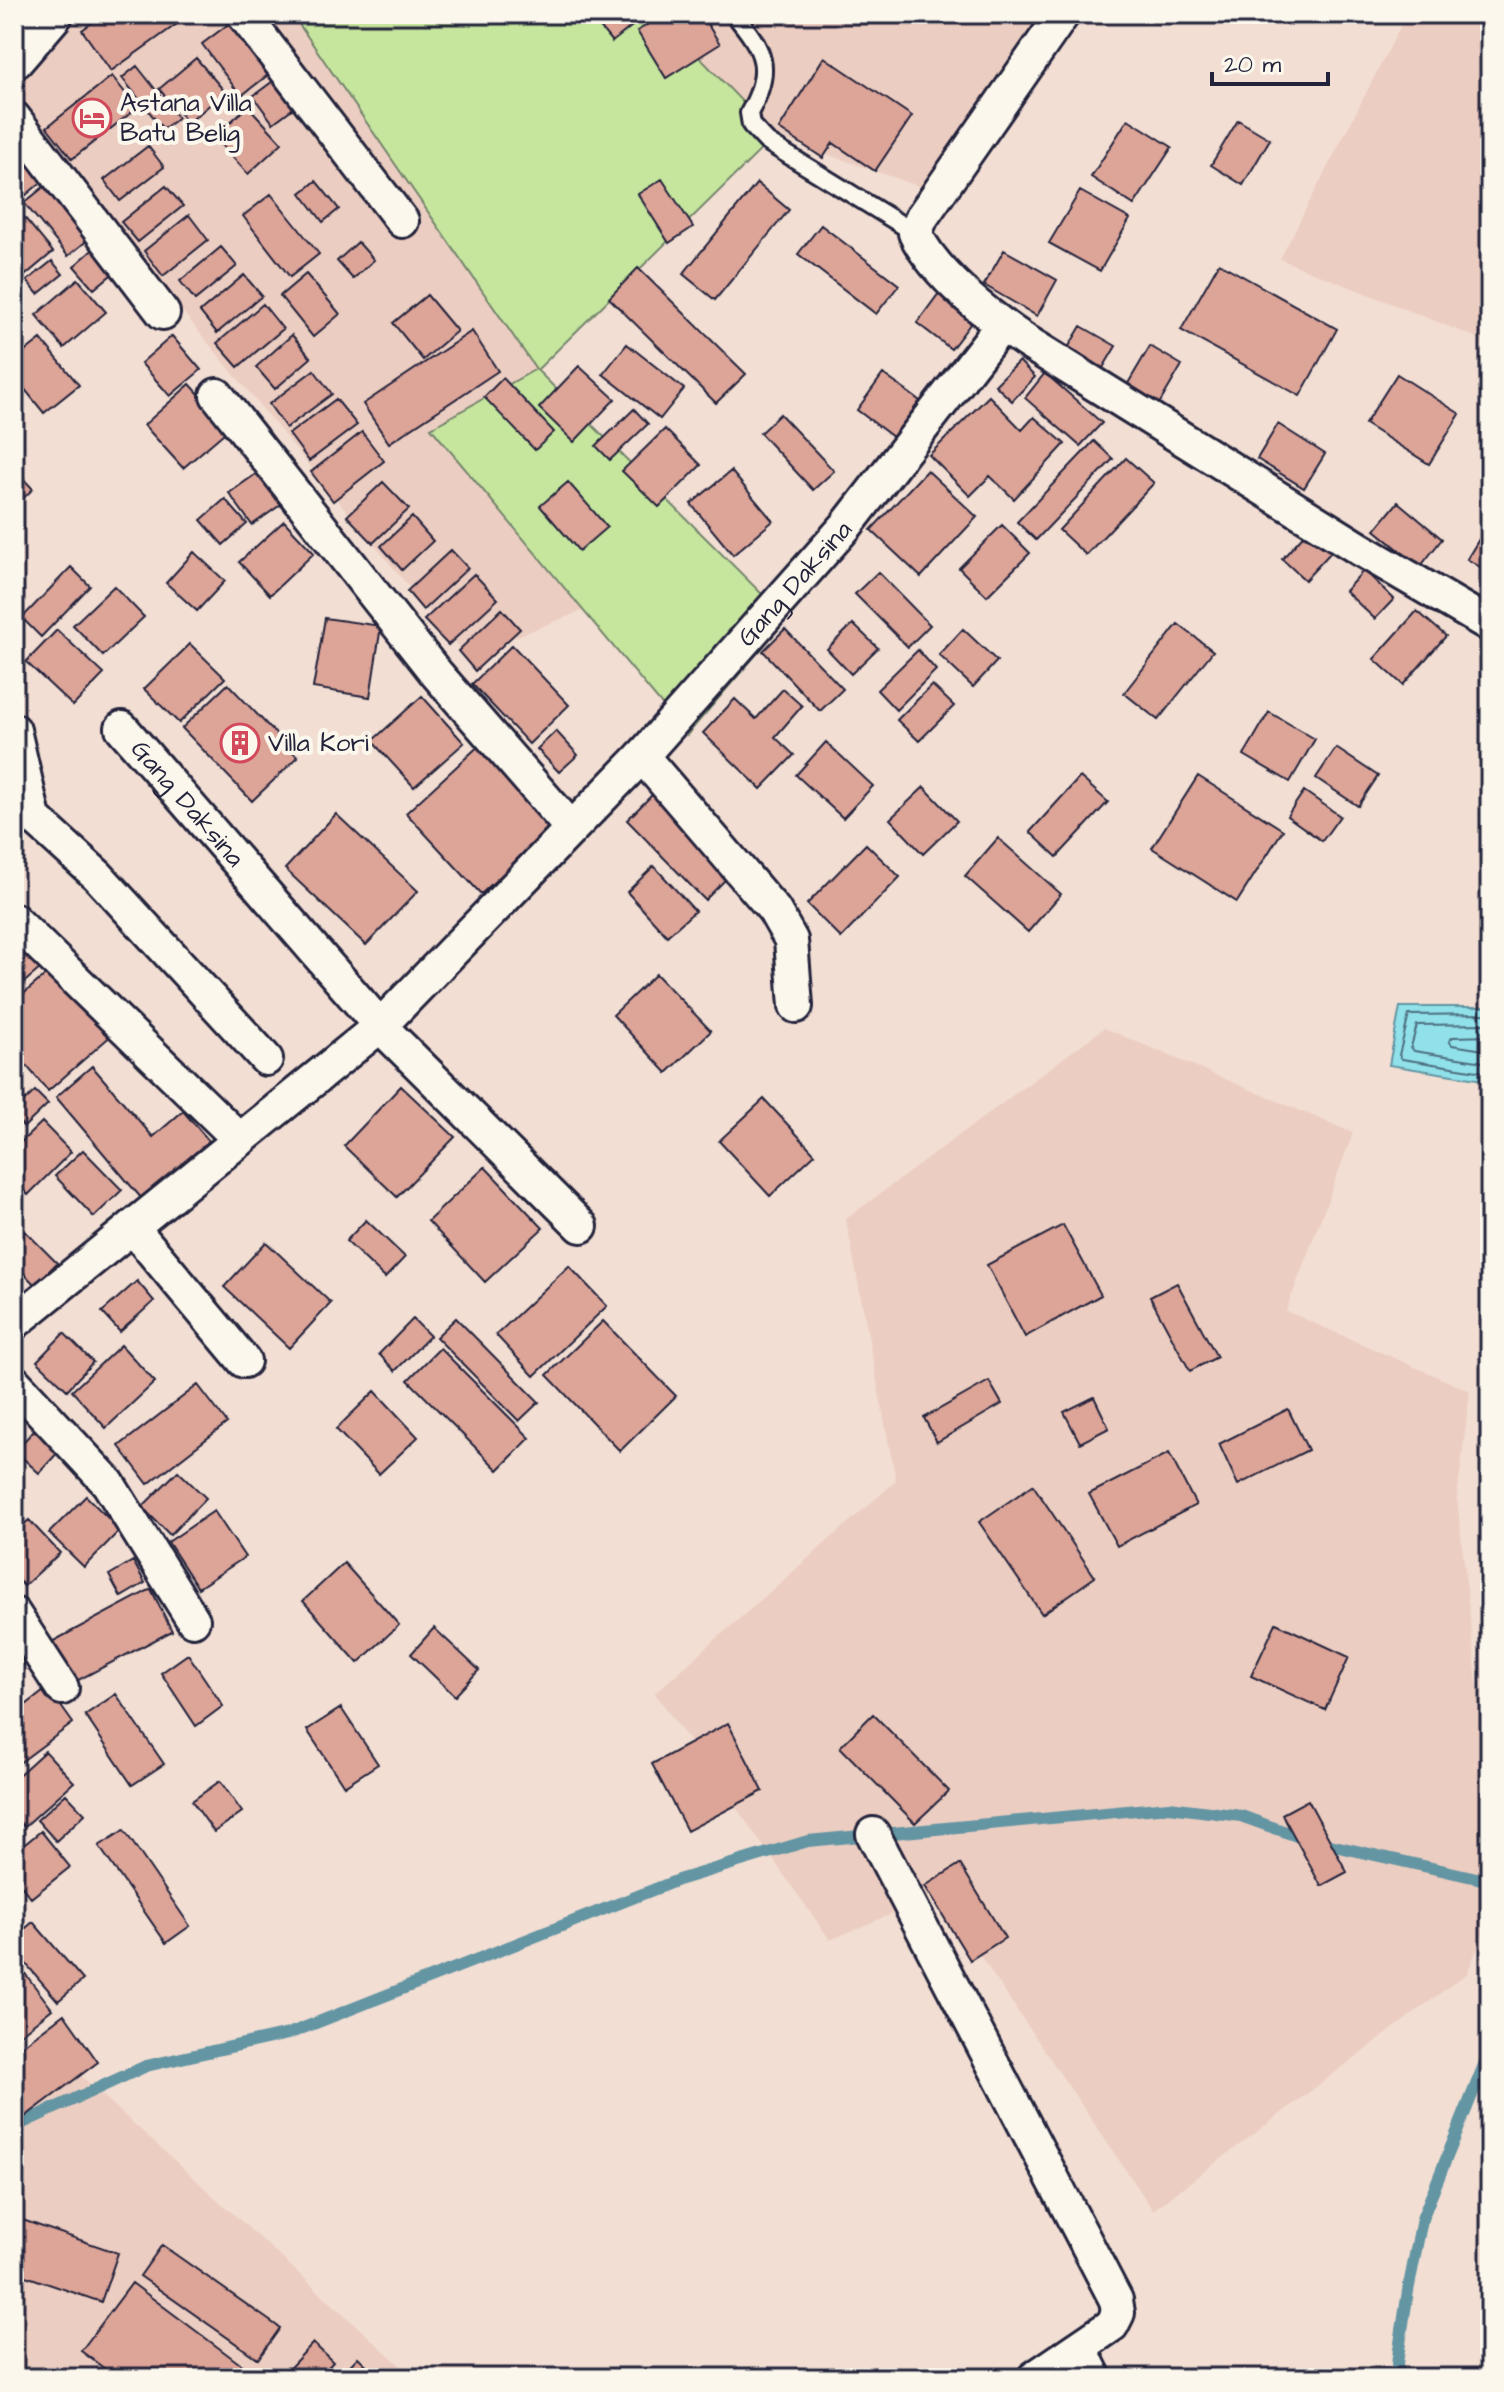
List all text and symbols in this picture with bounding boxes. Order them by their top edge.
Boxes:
scale bar [1212,36,1328,86]
text: 20 m [1224,48,1281,82]
place label: Astana Villa Batu Belig [120,85,252,153]
hotel icon: Astana Villa Batu Belig [71,97,113,139]
street label: Gang Daksina [729,513,861,654]
building icon: Villa Kori [219,722,261,764]
place label: Villa Kori [268,725,369,761]
street label: Gang Daksina [122,732,253,875]

